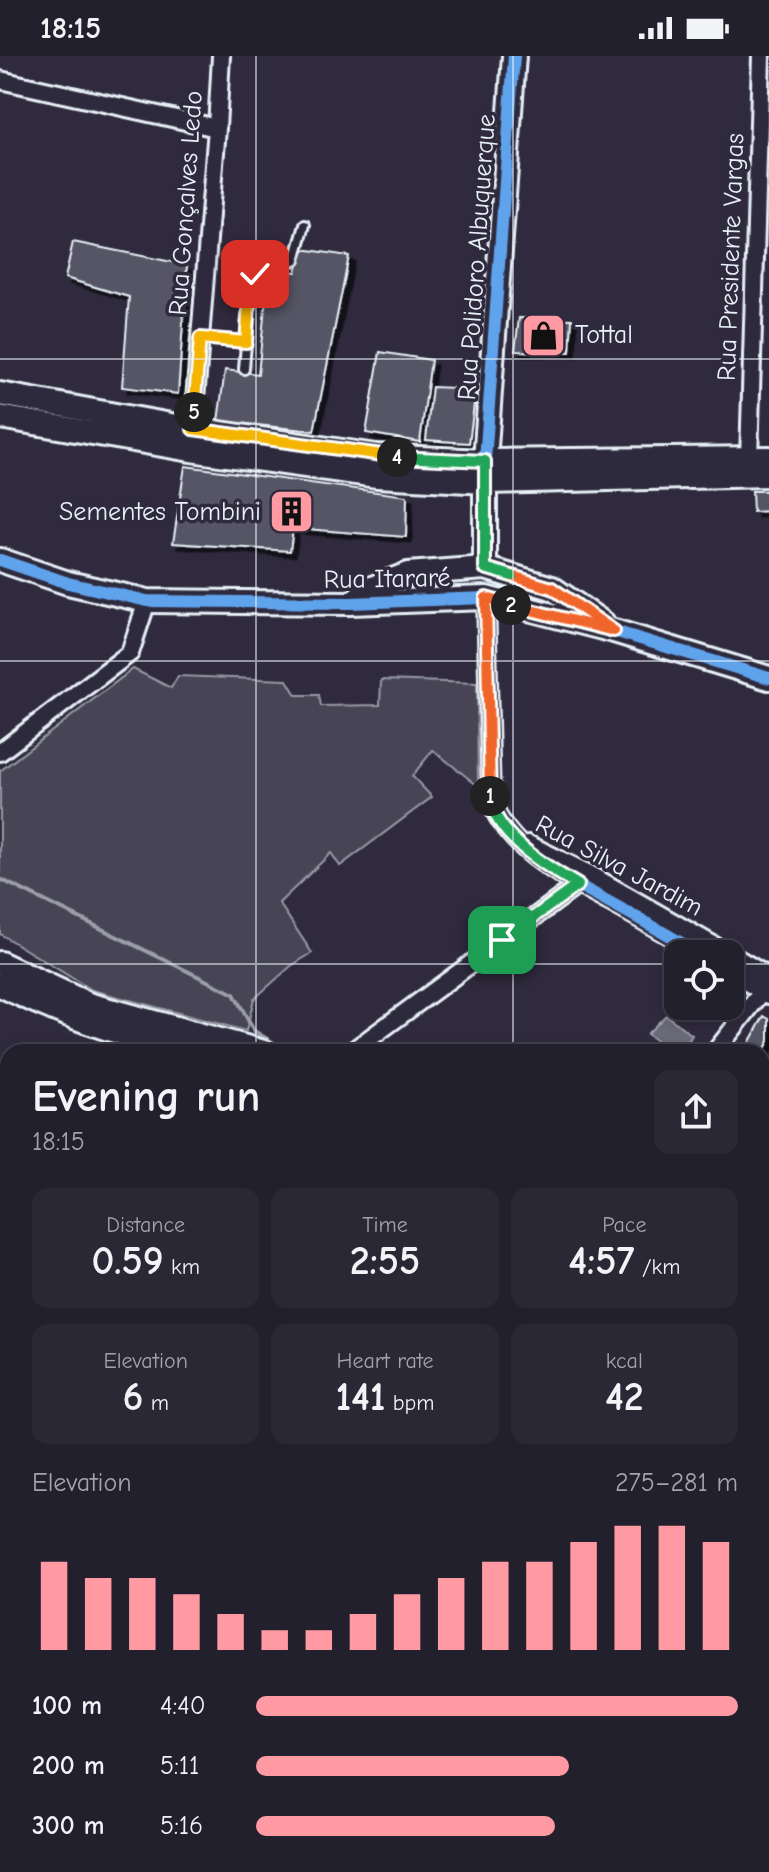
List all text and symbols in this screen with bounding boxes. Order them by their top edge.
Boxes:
text: 18:15 [40,11,101,46]
street label: Rua Gonçalves Ledo [163,90,209,316]
street label: Rua Polidoro Albuquerque [452,113,502,401]
street label: Rua Presidente Vargas [712,133,750,381]
pin [221,240,289,308]
icon: check [233,252,277,296]
shop icon: Tottal [520,311,568,359]
place label: Tottal [575,320,633,350]
pin: 5 [174,392,214,432]
text: 5 [188,399,200,425]
pin: 4 [377,437,417,477]
text: 4 [392,444,402,470]
building icon: Sementes Tombini [268,488,316,536]
place label: Sementes Tombini [59,497,261,527]
street label: Rua Itararé [323,563,451,595]
pin: 2 [491,585,531,625]
text: 2 [506,592,516,618]
pin: 1 [470,776,510,816]
text: 1 [486,783,494,809]
street label: Rua Silva Jardim [530,809,708,923]
pin [468,906,536,974]
icon: arrive [480,918,524,962]
map controls [664,940,744,1020]
button: locate [664,940,744,1020]
button: share [654,1070,738,1154]
text: Evening run [32,1071,260,1122]
text: 18:15 [32,1127,85,1157]
text: Distance [106,1212,185,1238]
text: Time [362,1212,408,1238]
text: Pace [602,1212,647,1238]
text: 0.59 [91,1238,164,1284]
text: 2:55 [350,1238,420,1284]
text: 4:57 [568,1238,635,1284]
text: km [164,1254,200,1280]
text: /km [635,1254,680,1280]
text: Elevation [104,1348,188,1374]
text: Heart rate [336,1348,433,1374]
text: kcal [606,1348,643,1374]
text: 6 [122,1374,143,1420]
text: 141 [336,1374,385,1420]
text: 42 [605,1374,644,1420]
text: m [143,1390,169,1416]
text: bpm [385,1390,434,1416]
text: Elevation [32,1468,132,1498]
text: 275–281 m [615,1468,738,1498]
text: 100 m [32,1691,102,1721]
text: 4:40 [160,1691,206,1721]
text: 200 m [32,1751,105,1781]
text: 5:11 [160,1751,199,1781]
text: 300 m [32,1811,105,1841]
text: 5:16 [160,1811,203,1841]

